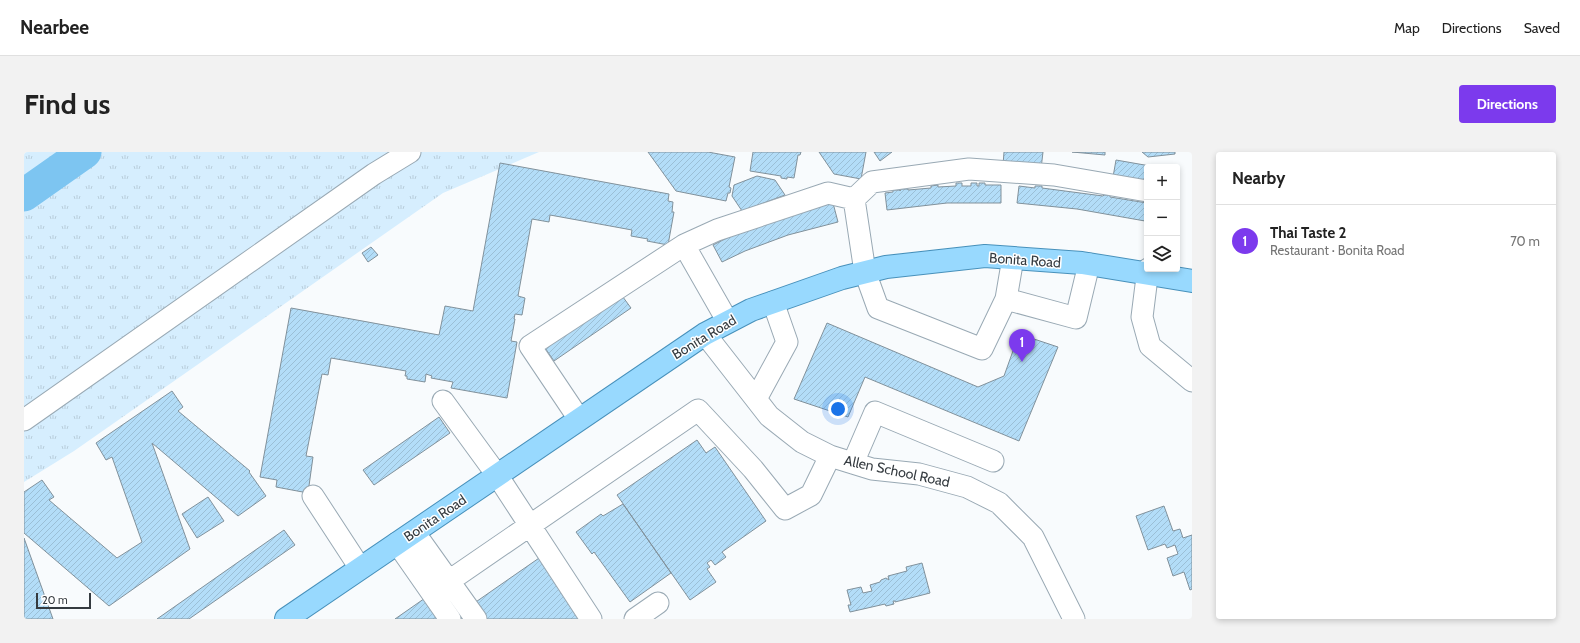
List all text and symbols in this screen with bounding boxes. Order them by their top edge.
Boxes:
text: Nearbee [20,16,89,39]
text: Map [1394,19,1420,37]
text: Directions [1442,19,1502,37]
text: Saved [1524,19,1560,37]
button: Directions [1459,85,1556,123]
text: Find us [24,87,110,121]
map controls [1144,164,1180,272]
button: + [1144,164,1180,200]
text: Nearby [1232,168,1285,188]
button: − [1144,200,1180,236]
text: Thai Taste 2 [1270,224,1346,242]
text: 1 [1243,233,1247,249]
text: 70 m [1510,233,1540,249]
button: layers [1144,236,1180,272]
text: Restaurant · Bonita Road [1270,242,1405,258]
street label: Bonita Road [989,249,1061,271]
street label: Bonita Road [669,311,739,363]
pin: 1 [1009,329,1035,362]
your location [828,399,848,419]
street label: Allen School Road [843,451,951,491]
street label: Bonita Road [400,490,470,546]
scale bar [36,591,91,610]
text: 20 m [42,593,68,607]

